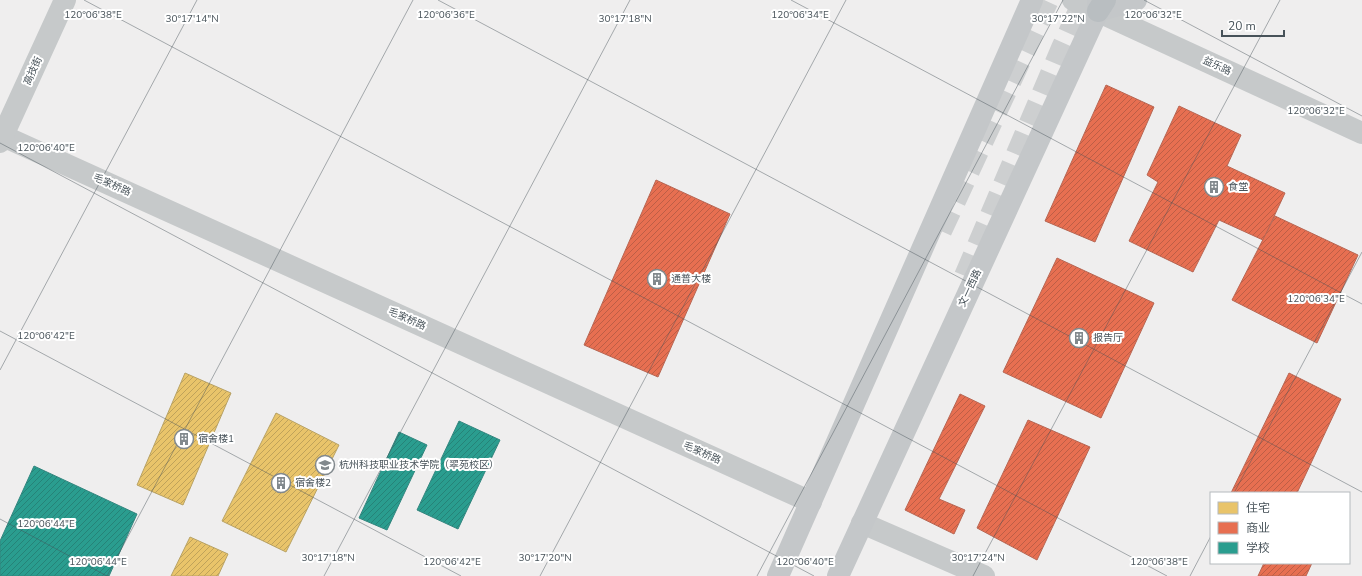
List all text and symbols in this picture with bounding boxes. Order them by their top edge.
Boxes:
text: 120°06'38"E [64,8,122,22]
text: 120°06'36"E [417,8,475,22]
text: 120°06'34"E [771,8,829,22]
text: 120°06'32"E [1124,8,1182,22]
text: 30°17'14"N [165,12,219,26]
text: 30°17'18"N [598,12,652,26]
text: 30°17'22"N [1031,12,1085,26]
scale bar [1222,12,1284,38]
text: 20 m [1228,18,1256,34]
street label: 益乐路 [1200,53,1234,79]
street label: 高技街 [20,54,46,88]
text: 120°06'32"E [1287,104,1345,118]
text: 120°06'40"E [17,141,75,155]
street label: 毛家桥路 [91,170,133,200]
building icon: 食堂 [1203,176,1225,198]
place label: 食堂 [1228,180,1248,194]
street label: 文一西路 [955,267,985,309]
building icon: 通普大楼 [646,268,668,290]
place label: 通普大楼 [671,272,711,286]
text: 120°06'34"E [1287,292,1345,306]
street label: 毛家桥路 [386,304,428,334]
building icon: 报告厅 [1068,327,1090,349]
text: 120°06'42"E [17,329,75,343]
place label: 报告厅 [1093,331,1123,345]
building icon: 宿舍楼1 [173,428,195,450]
place label: 宿舍楼1 [198,432,234,446]
street label: 毛家桥路 [681,438,723,468]
school or university icon: 杭州科技职业技术学院（翠苑校区） [314,454,336,476]
place label: 杭州科技职业技术学院（翠苑校区） [339,458,499,472]
building icon: 宿舍楼2 [270,472,292,494]
place label: 宿舍楼2 [295,476,331,490]
legend [1210,492,1350,564]
text: 住宅 [1246,500,1270,516]
text: 120°06'44"E [17,517,75,531]
text: 商业 [1246,520,1270,536]
text: 学校 [1246,540,1270,556]
text: 30°17'18"N [301,551,355,565]
text: 30°17'20"N [518,551,572,565]
text: 30°17'24"N [951,551,1005,565]
text: 120°06'44"E [69,555,127,569]
text: 120°06'42"E [423,555,481,569]
text: 120°06'40"E [776,555,834,569]
text: 120°06'38"E [1130,555,1188,569]

